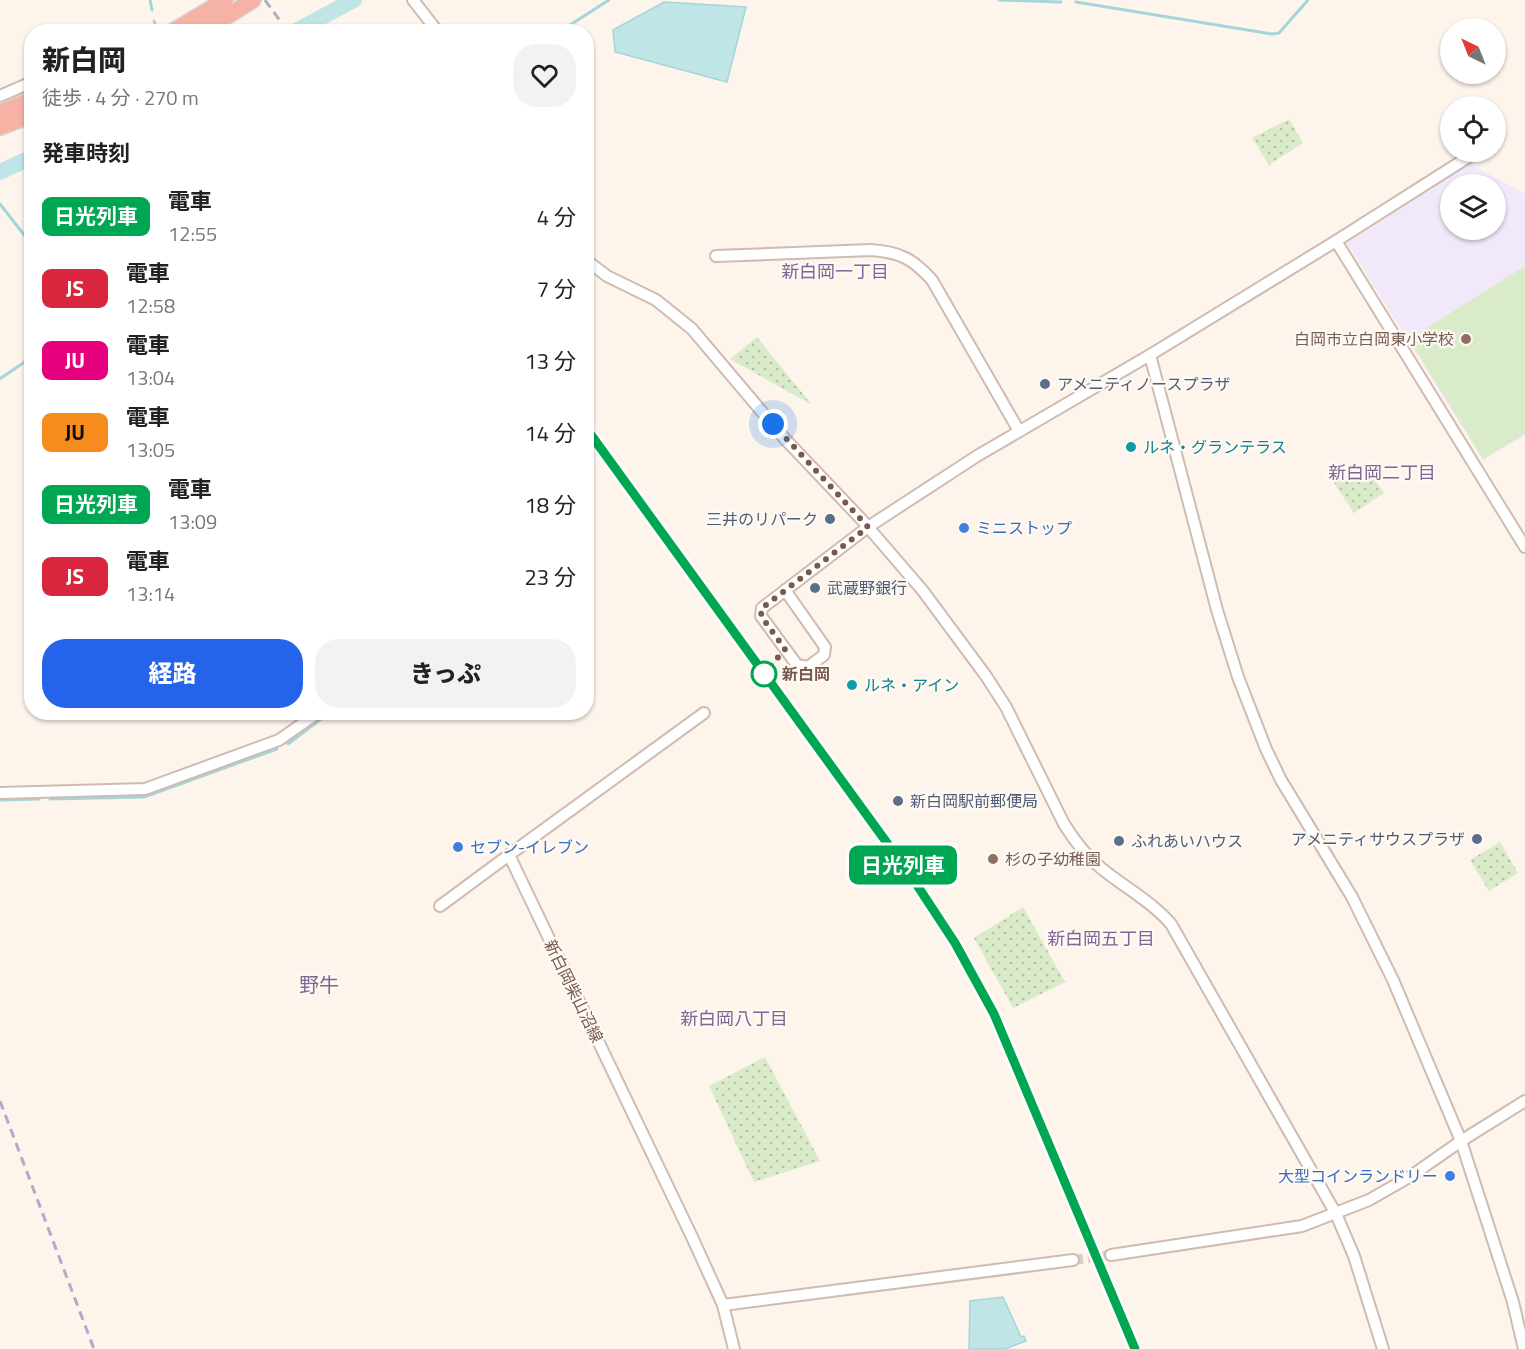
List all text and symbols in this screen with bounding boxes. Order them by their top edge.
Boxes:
north arrow [1440,18,1506,84]
map controls [1440,18,1506,240]
text: 新白岡 [42,38,126,81]
button: heart [513,44,576,107]
text: 徒歩 · 4 分 · 270 m [42,82,199,113]
button: locate [1440,96,1506,162]
text: 発車時刻 [42,136,130,170]
button: layers [1440,174,1506,240]
text: 電車 [168,184,212,218]
text: 日光列車 [54,200,138,232]
text: 4 分 [537,200,576,234]
text: 12:55 [168,218,217,249]
text: 電車 [126,256,170,290]
district label: 新白岡一丁目 [781,258,889,285]
text: JS [66,272,84,304]
text: 7 分 [537,272,576,306]
text: 12:58 [126,290,175,321]
place label: 白岡市立白岡東小学校 [1294,327,1454,351]
text: 電車 [126,328,170,362]
marker: 白岡市立白岡東小学校 [1459,332,1473,346]
text: JU [65,344,85,376]
text: 13 分 [525,344,576,378]
text: 13:04 [126,362,175,393]
place label: アメニティノースプラザ [1057,372,1230,396]
marker: アメニティノースプラザ [1038,377,1052,391]
text: 電車 [126,400,170,434]
your location [758,409,788,439]
text: JU [65,416,85,448]
text: 14 分 [525,416,576,450]
text: 13:05 [126,434,175,465]
place label: ルネ・グランテラス [1143,435,1287,459]
marker: ルネ・グランテラス [1124,440,1138,454]
district label: 新白岡二丁目 [1328,459,1436,486]
text: 電車 [168,472,212,506]
text: 日光列車 [54,488,138,520]
text: 18 分 [525,488,576,522]
text: 13:09 [168,506,217,537]
place label: 三井のリパーク [706,507,818,531]
marker: 三井のリパーク [823,512,837,526]
place label: ミニストップ [976,516,1072,540]
marker: ミニストップ [957,521,971,535]
text: 電車 [126,544,170,578]
text: JS [66,560,84,592]
text: 23 分 [525,560,576,594]
place label: 武蔵野銀行 [827,576,907,600]
text: 13:14 [126,578,175,609]
marker: 武蔵野銀行 [808,581,822,595]
button: 経路 [42,639,303,708]
button: きっぷ [315,639,576,708]
marker: 新白岡 [751,661,777,687]
place label: 新白岡 [782,662,830,686]
place label: ルネ・アイン [864,673,959,697]
marker: ルネ・アイン [845,678,859,692]
place label: 新白岡駅前郵便局 [910,789,1038,813]
marker: 新白岡駅前郵便局 [891,794,905,808]
place label: アメニティサウスプラザ [1291,827,1465,851]
place label: ふれあいハウス [1131,829,1243,853]
marker: アメニティサウスプラザ [1470,832,1484,846]
marker: ふれあいハウス [1112,834,1126,848]
place label: セブン-イレブン [470,835,589,859]
marker: セブン-イレブン [451,840,465,854]
line badge: 日光列車 [861,846,945,884]
place label: 杉の子幼稚園 [1005,847,1101,871]
text: 日光列車 [861,849,945,881]
marker: 杉の子幼稚園 [986,852,1000,866]
district label: 新白岡五丁目 [1047,925,1155,952]
street label: 新白岡柴山沼線 [539,935,609,1047]
district label: 野牛 [299,969,339,1000]
district label: 新白岡八丁目 [680,1005,788,1032]
place label: 大型コインランドリー [1278,1164,1438,1188]
marker: 大型コインランドリー [1443,1169,1457,1183]

